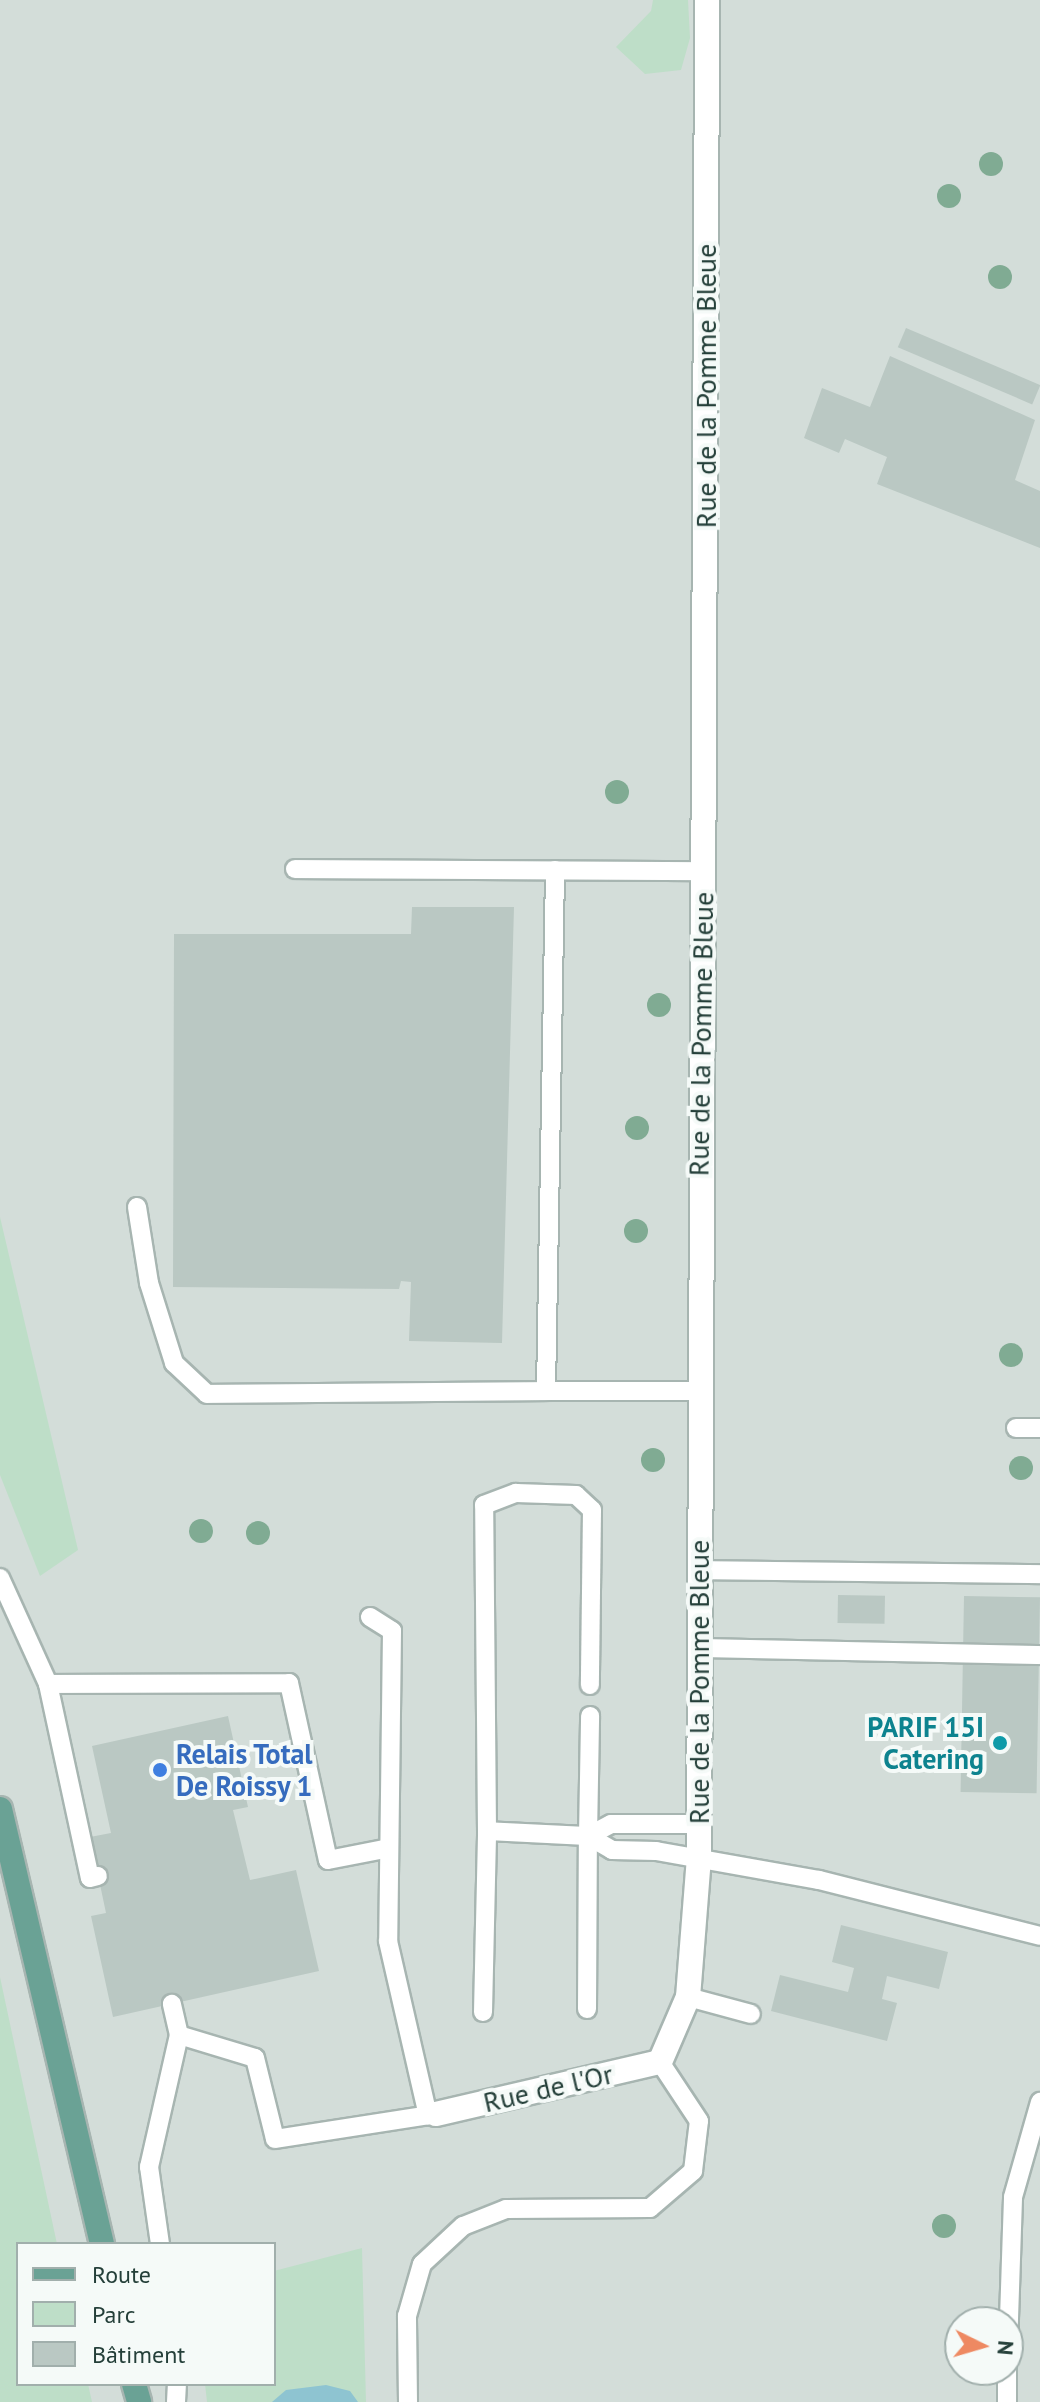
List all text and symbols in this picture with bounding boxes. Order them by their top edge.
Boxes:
street label: Rue de la Pomme Bleue [689,244,723,528]
street label: Rue de la Pomme Bleue [682,892,720,1176]
street label: Rue de la Pomme Bleue [682,1540,716,1824]
place label: PARIF 15I Catering [867,1710,984,1776]
marker: PARIF 15I Catering [991,1734,1009,1752]
place label: Relais Total De Roissy 1 [176,1737,314,1803]
marker: Relais Total De Roissy 1 [151,1761,169,1779]
street label: Rue de l'Or [480,2057,616,2119]
legend [16,2242,276,2386]
text: Route [92,2259,151,2290]
text: Parc [92,2299,135,2330]
north arrow [944,2306,1024,2386]
text: Bâtiment [92,2339,185,2370]
text: N [991,2339,1020,2356]

